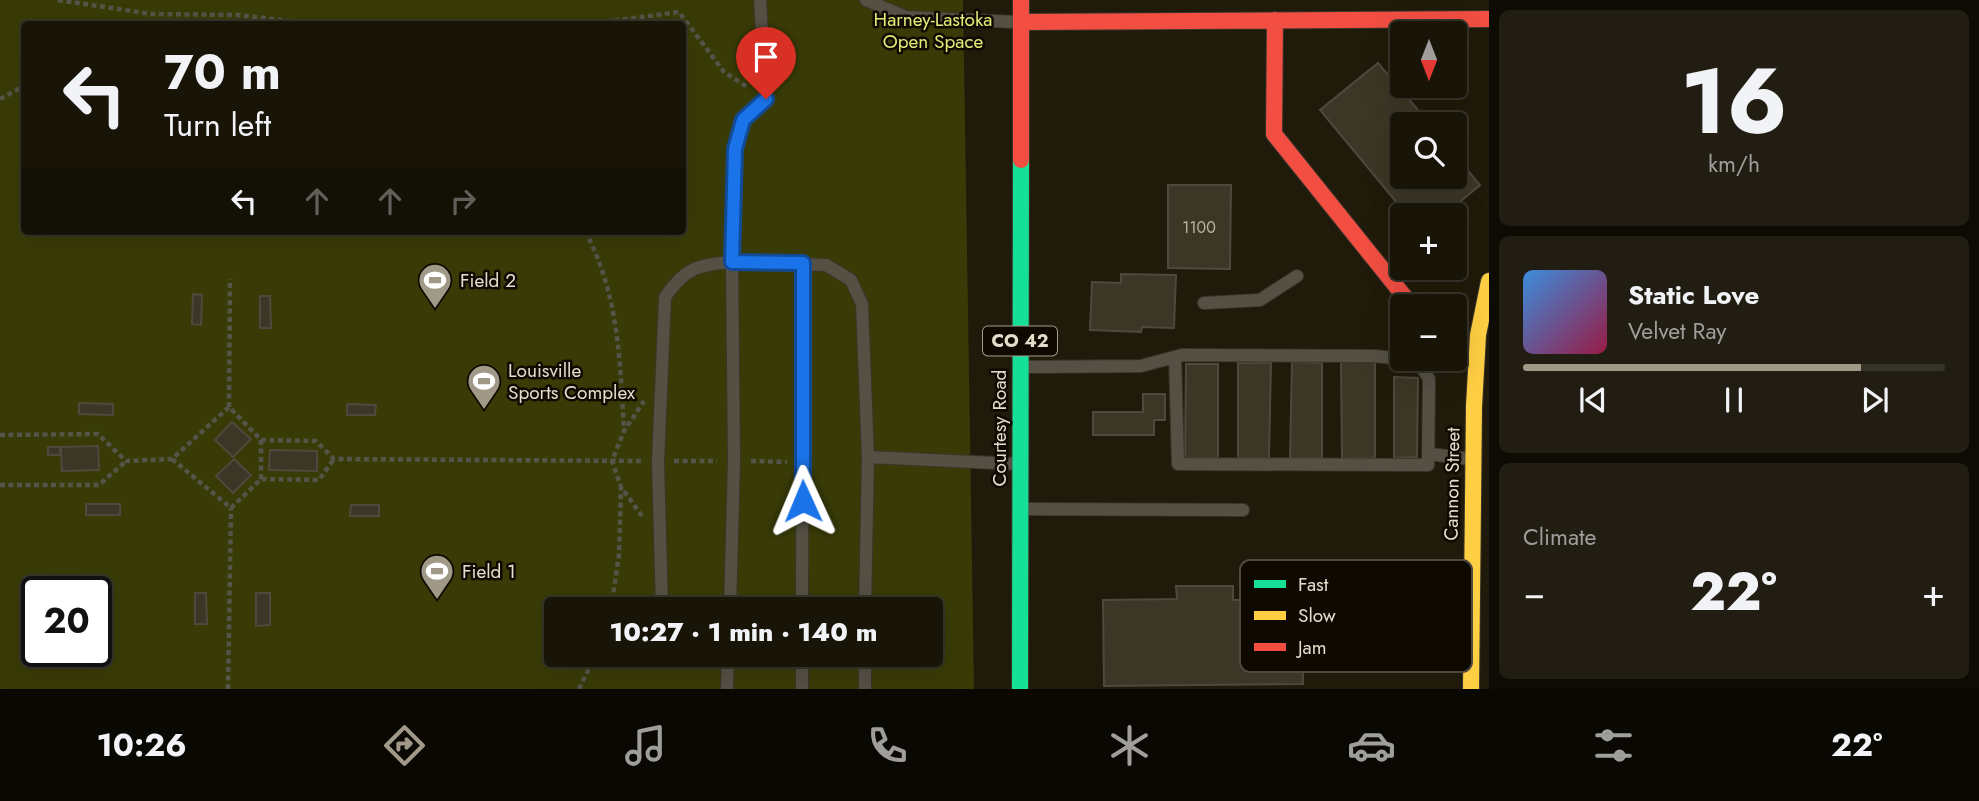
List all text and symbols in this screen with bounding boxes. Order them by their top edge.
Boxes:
park label: Harney-Lastoka Open Space [874,6,992,55]
north arrow [1390,21,1466,98]
map controls [1390,21,1467,371]
pin [736,27,796,99]
text: 16 [1680,36,1788,167]
text: 70 m [164,37,281,107]
icon: arrive [747,38,785,76]
icon: left [49,49,140,140]
text: Turn left [164,102,271,148]
button: search [1390,112,1467,189]
text: km/h [1708,147,1760,181]
icon: left [225,182,263,220]
icon: ahead [298,182,336,220]
icon: ahead [371,182,409,220]
icon: right [444,182,482,220]
button: + [1390,203,1467,280]
house number: 1100 [1182,216,1216,239]
sports icon: Field 2 [416,261,454,310]
place label: Field 2 [460,267,516,294]
text: Static Love [1628,276,1760,314]
button: − [1390,294,1467,371]
text: Velvet Ray [1628,314,1726,348]
road number: CO 42 [983,326,1057,356]
place label: Louisville Sports Complex [508,357,635,406]
sports icon: Louisville Sports Complex [465,362,503,411]
street label: Courtesy Road [986,370,1013,486]
icon: previous [1574,381,1612,419]
icon: pause [1715,381,1753,419]
icon: next [1856,381,1894,419]
street label: Cannon Street [1438,427,1466,541]
position arrow [766,464,840,538]
text: Climate [1523,520,1596,554]
sports icon: Field 1 [418,552,456,601]
text: 22° [1690,554,1777,630]
place label: Field 1 [462,558,516,585]
legend [1240,560,1472,672]
text: − [1523,565,1545,620]
text: + [1922,565,1945,620]
text: Fast [1298,571,1329,598]
speed limit sign: 20 [21,576,112,667]
text: Slow [1298,602,1336,629]
text: 10:27 · 1 min · 140 m [610,613,877,651]
text: Jam [1295,634,1327,661]
icon: directions [380,721,429,770]
icon: music [621,721,670,770]
icon: phone [863,721,912,770]
icon: climate [1105,721,1154,770]
icon: car [1347,721,1396,770]
icon: filters [1589,721,1638,770]
text: 10:26 [96,722,187,768]
text: 22° [1831,722,1882,768]

